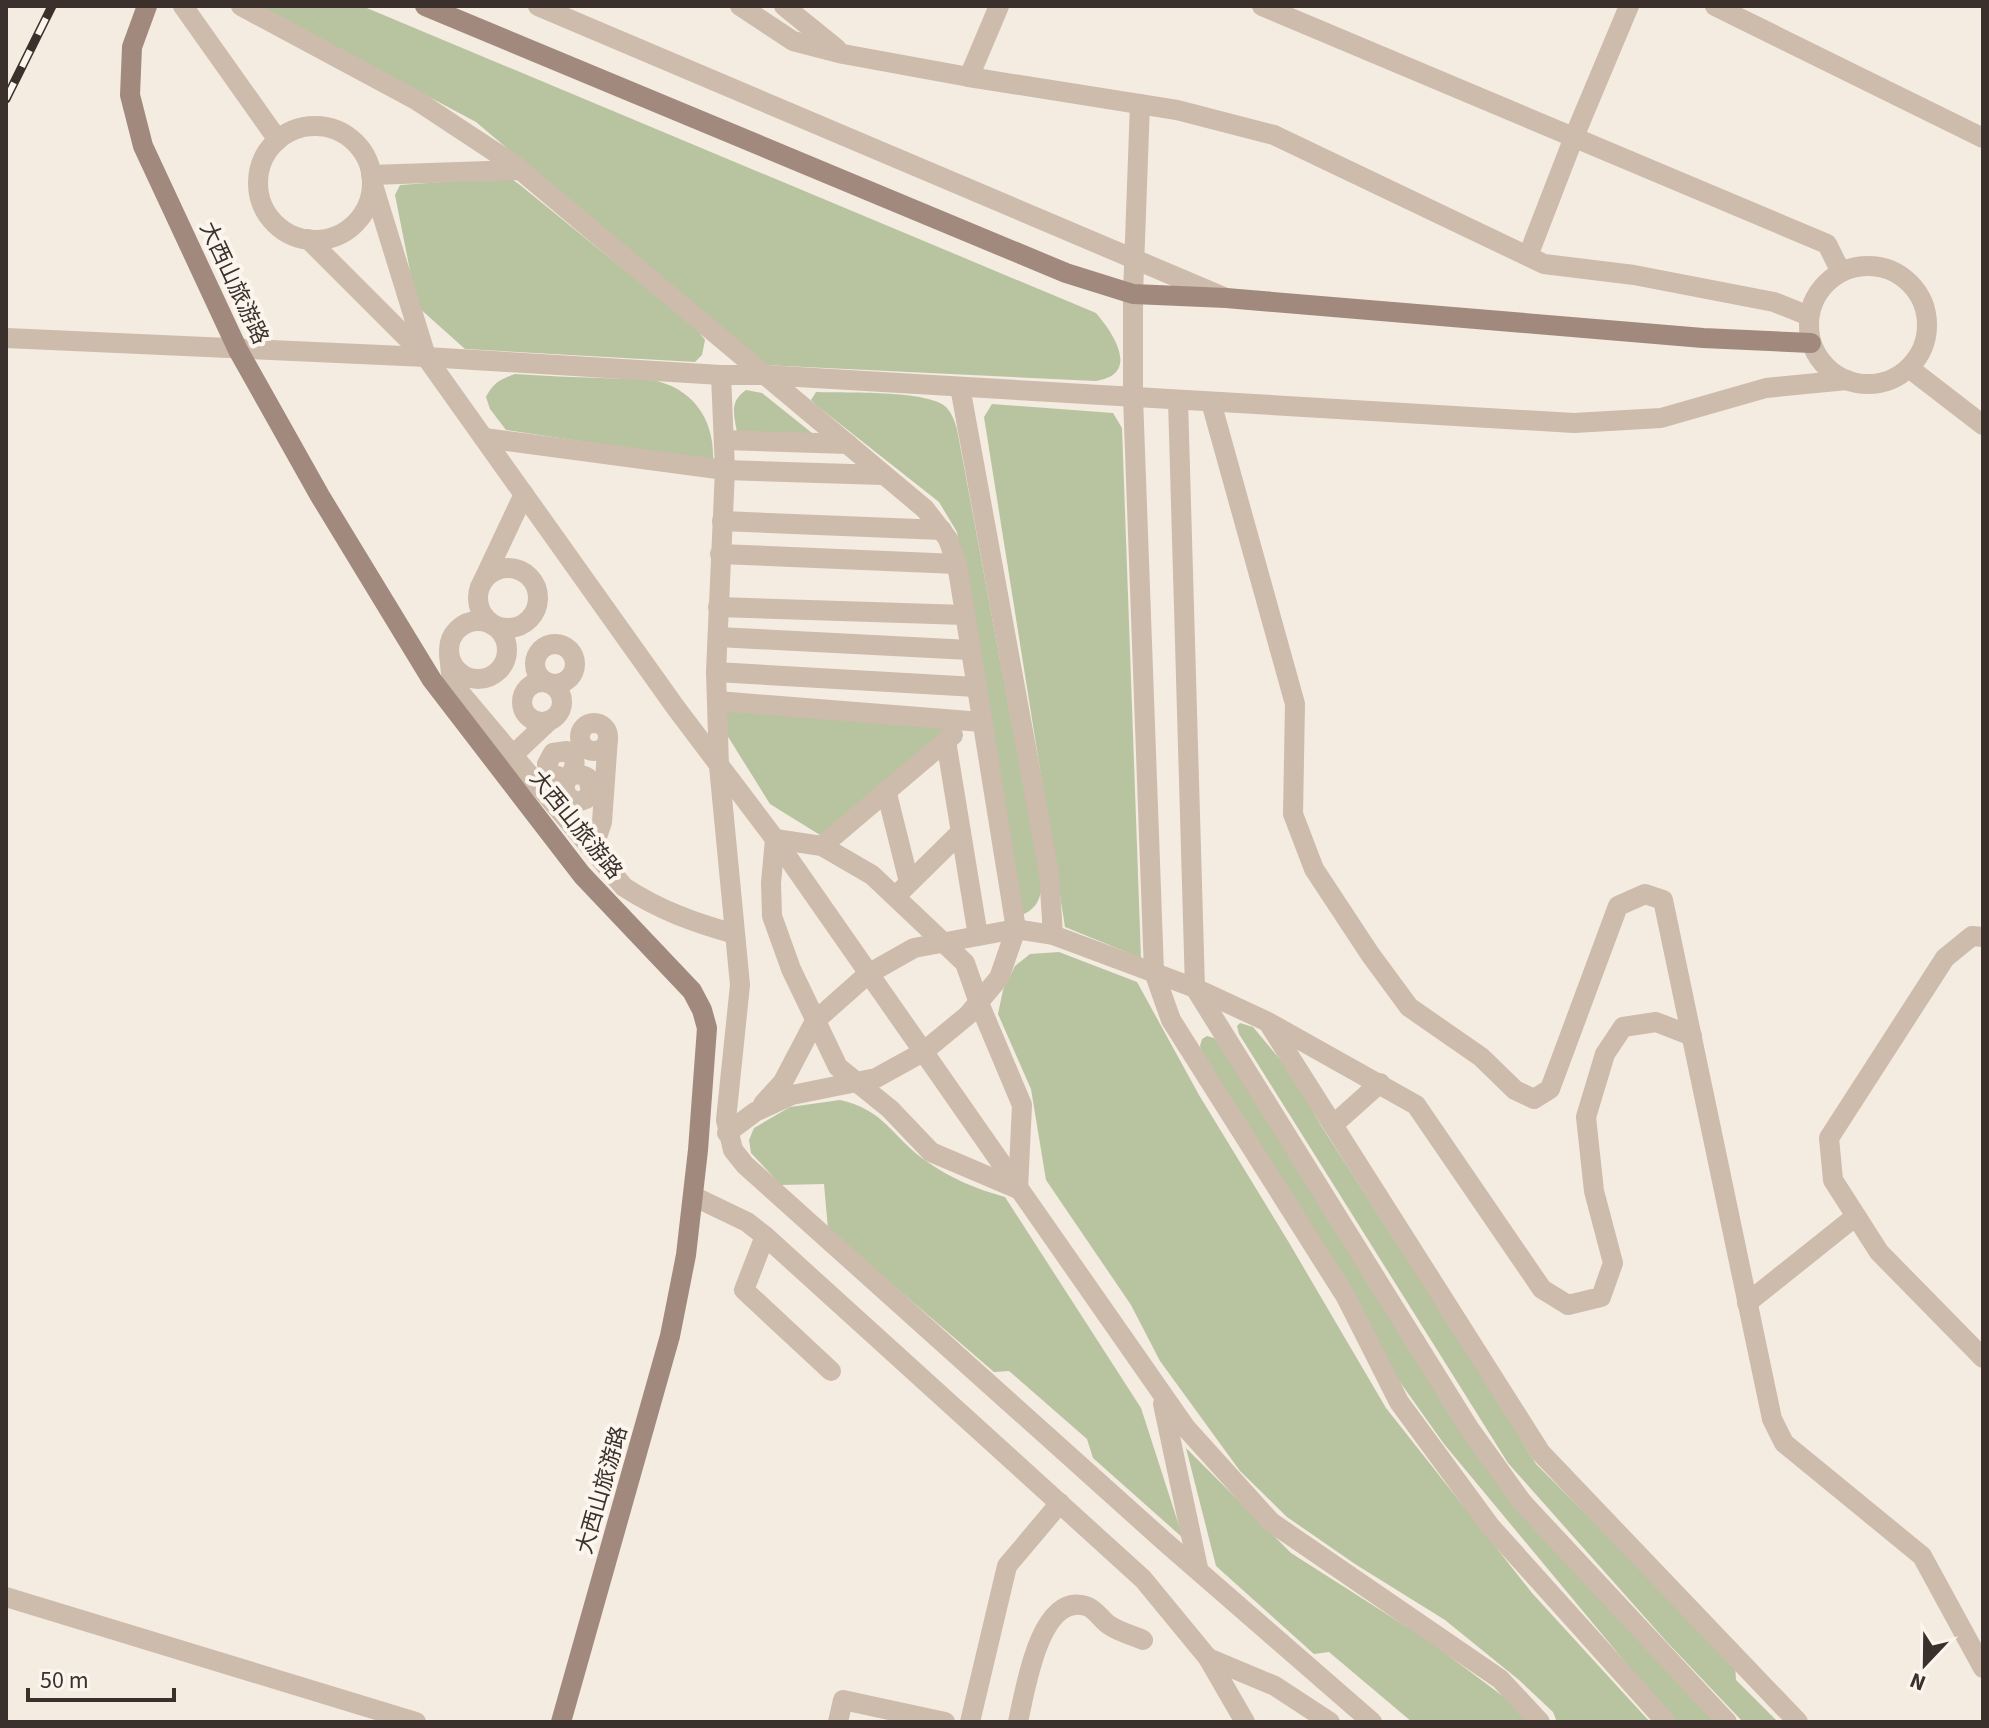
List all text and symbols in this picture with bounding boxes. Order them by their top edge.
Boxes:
street label: 大西山旅游路 [192,216,276,350]
street label: 大西山旅游路 [522,764,630,886]
street label: 大西山旅游路 [568,1422,636,1558]
north arrow [1885,1624,1965,1704]
scale bar [28,1652,174,1702]
text: 50 m [40,1663,89,1698]
text: N [1905,1664,1931,1699]

